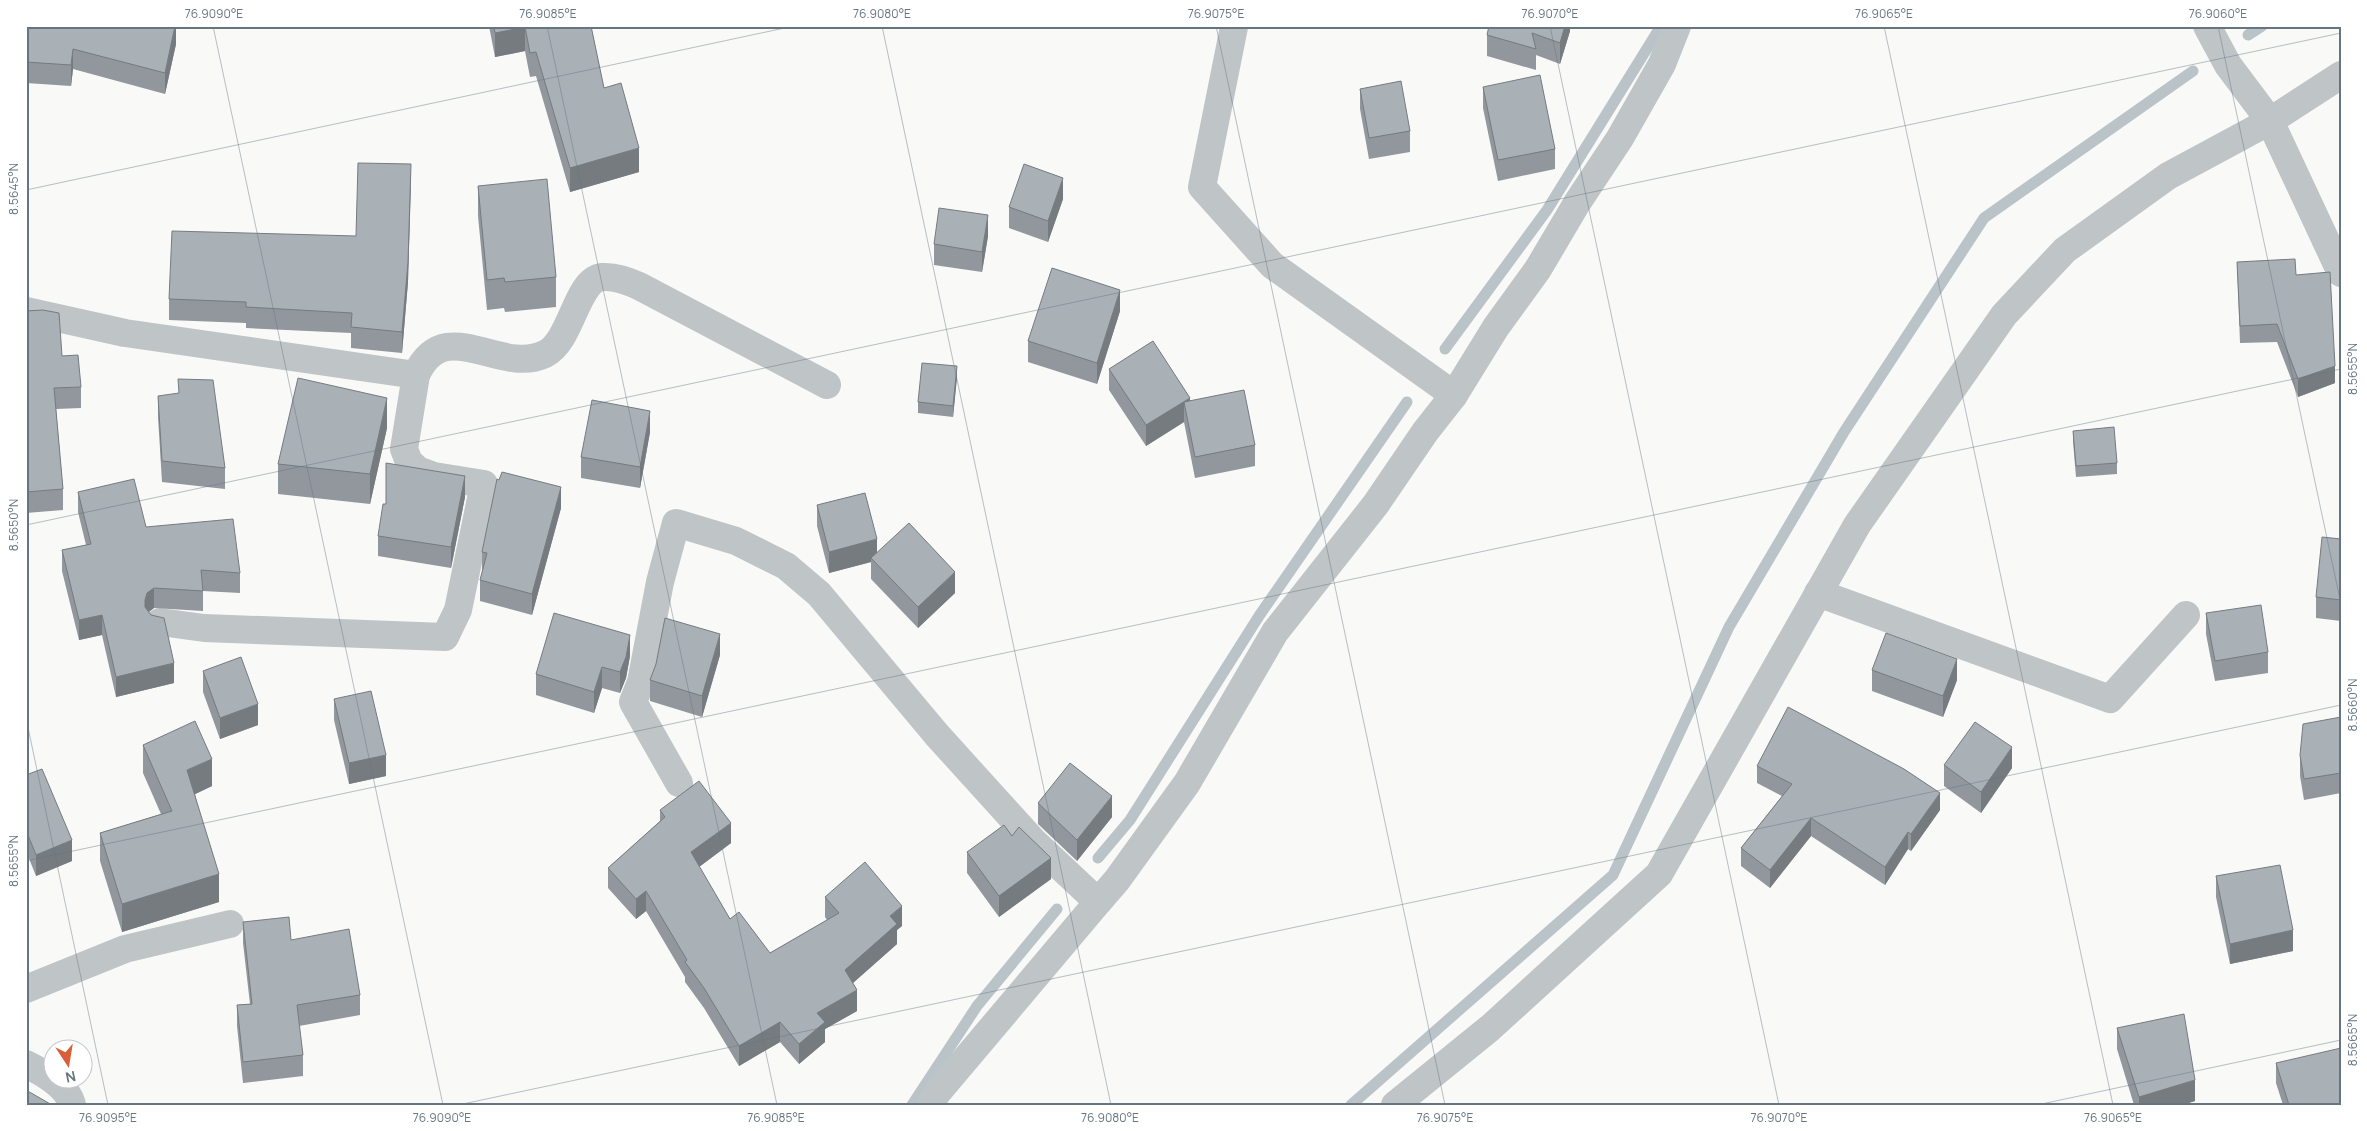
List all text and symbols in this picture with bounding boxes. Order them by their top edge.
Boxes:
text: 76.9090°E [185,5,243,22]
text: 76.9085°E [519,5,577,22]
text: 76.9080°E [853,5,911,22]
text: 76.9075°E [1188,5,1244,22]
text: 76.9070°E [1522,5,1579,22]
text: 76.9065°E [1855,5,1913,22]
text: 76.9060°E [2189,5,2247,22]
text: 8.5645°N [5,163,22,215]
text: 8.5655°N [2344,343,2361,395]
text: 8.5650°N [5,499,22,551]
text: 8.5660°N [2344,679,2361,731]
text: 8.5655°N [5,835,22,887]
text: 8.5665°N [2344,1014,2361,1066]
north arrow [42,1038,92,1088]
text: N [64,1067,78,1088]
text: 76.9095°E [79,1109,137,1126]
text: 76.9090°E [413,1109,471,1126]
text: 76.9085°E [747,1109,805,1126]
text: 76.9080°E [1081,1109,1139,1126]
text: 76.9075°E [1417,1109,1473,1126]
text: 76.9070°E [1751,1109,1808,1126]
text: 76.9065°E [2084,1109,2142,1126]

